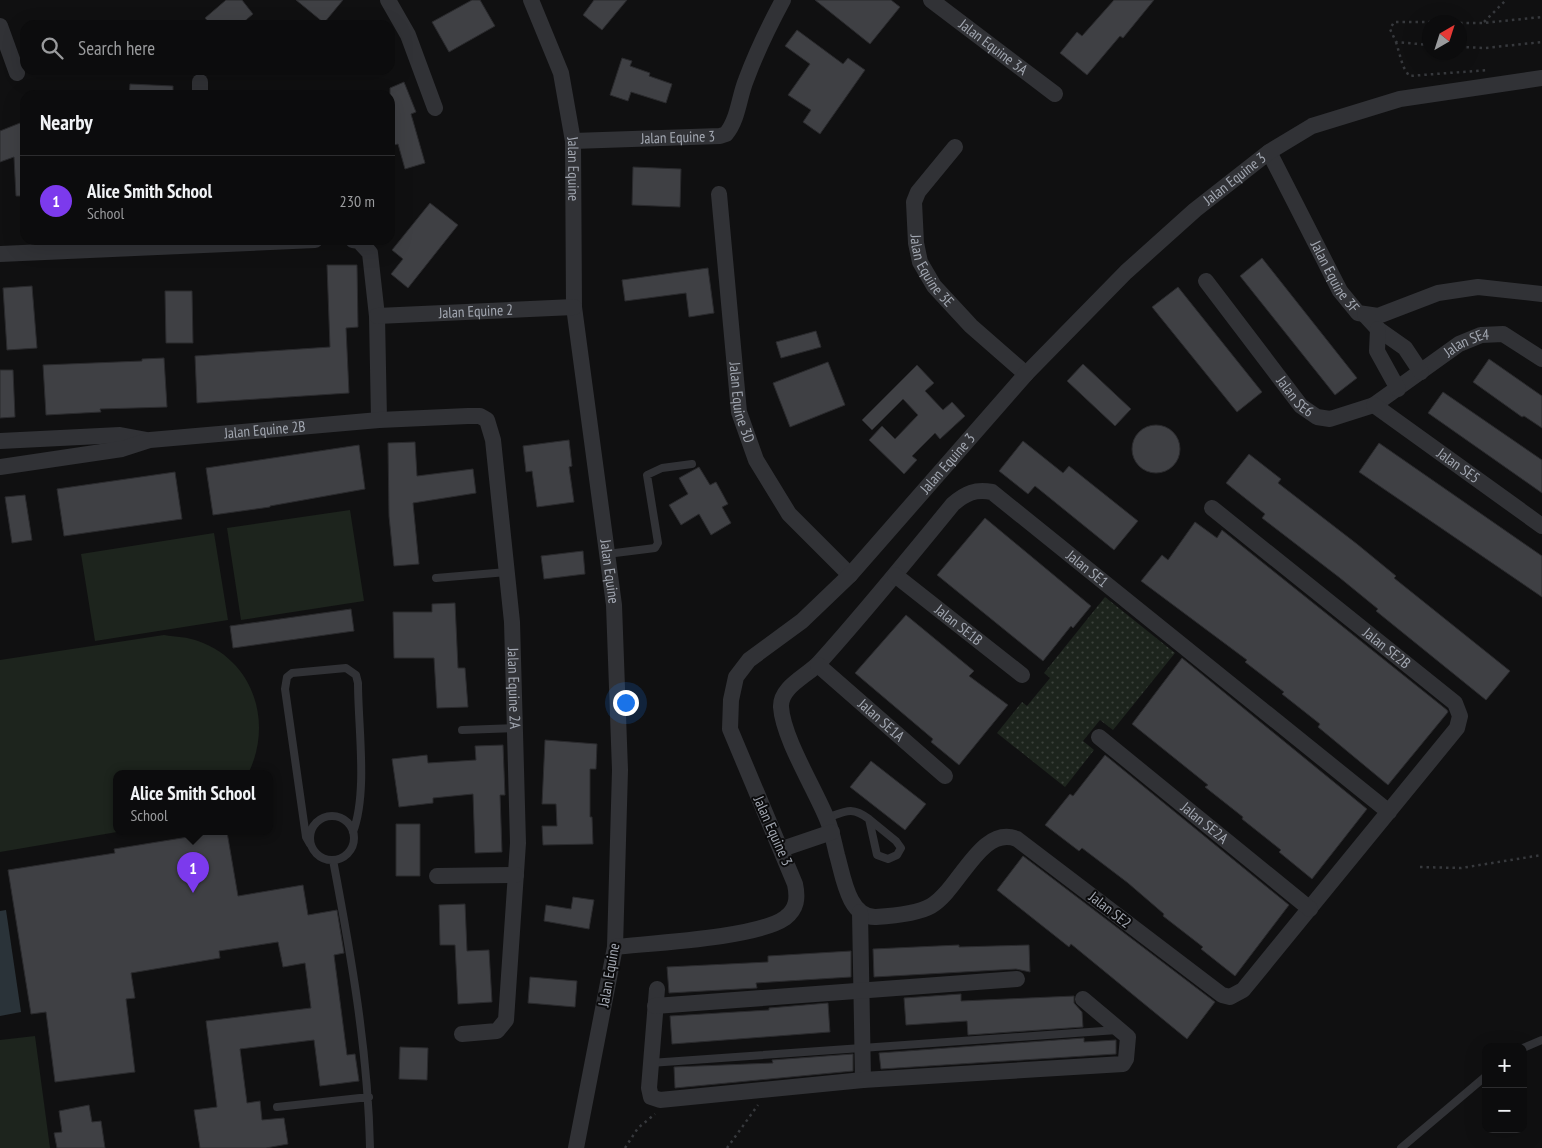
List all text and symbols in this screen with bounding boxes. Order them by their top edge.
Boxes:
street label: Jalan Equine 3A [954,14,1032,79]
north arrow [1422,15,1467,60]
search box [20,20,395,75]
icon: search [38,34,66,62]
text: Search here [78,36,155,60]
text: Nearby [40,109,93,136]
street label: Jalan Equine 3 [639,126,715,148]
street label: Jalan Equine [563,134,583,201]
street label: Jalan Equine 3 [1199,148,1270,209]
text: Alice Smith School [87,179,212,203]
text: 1 [52,191,60,211]
text: 230 m [340,191,375,211]
text: School [87,203,124,223]
street label: Jalan Equine 3E [907,233,958,311]
street label: Jalan Equine 3F [1306,236,1364,316]
street label: Jalan Equine 2 [437,300,513,322]
street label: Jalan SE4 [1439,325,1490,362]
street label: Jalan Equine 3D [725,360,759,445]
street label: Jalan SE6 [1272,371,1318,421]
street label: Jalan Equine 2B [222,416,306,443]
street label: Jalan Equine 3 [915,429,979,498]
street label: Jalan SE5 [1433,443,1484,487]
street label: Jalan Equine [596,537,624,605]
street label: Jalan SE1 [1062,545,1112,591]
street label: Jalan SE1B [930,599,987,649]
street label: Jalan SE2B [1359,622,1415,673]
street label: Jalan Equine 2A [504,646,525,730]
your location [613,690,639,716]
street label: Jalan SE1A [854,694,909,746]
popup [113,770,273,835]
text: Alice Smith School [130,781,256,805]
street label: Jalan Equine 3 [749,792,797,869]
street label: Jalan SE2A [1176,797,1233,848]
text: School [130,805,168,825]
pin: 1 [177,852,209,893]
street label: Jalan SE2 [1085,887,1135,932]
street label: Jalan Equine [593,942,623,1009]
map controls [1482,1043,1527,1133]
button: + [1482,1043,1527,1088]
button: − [1482,1088,1527,1133]

